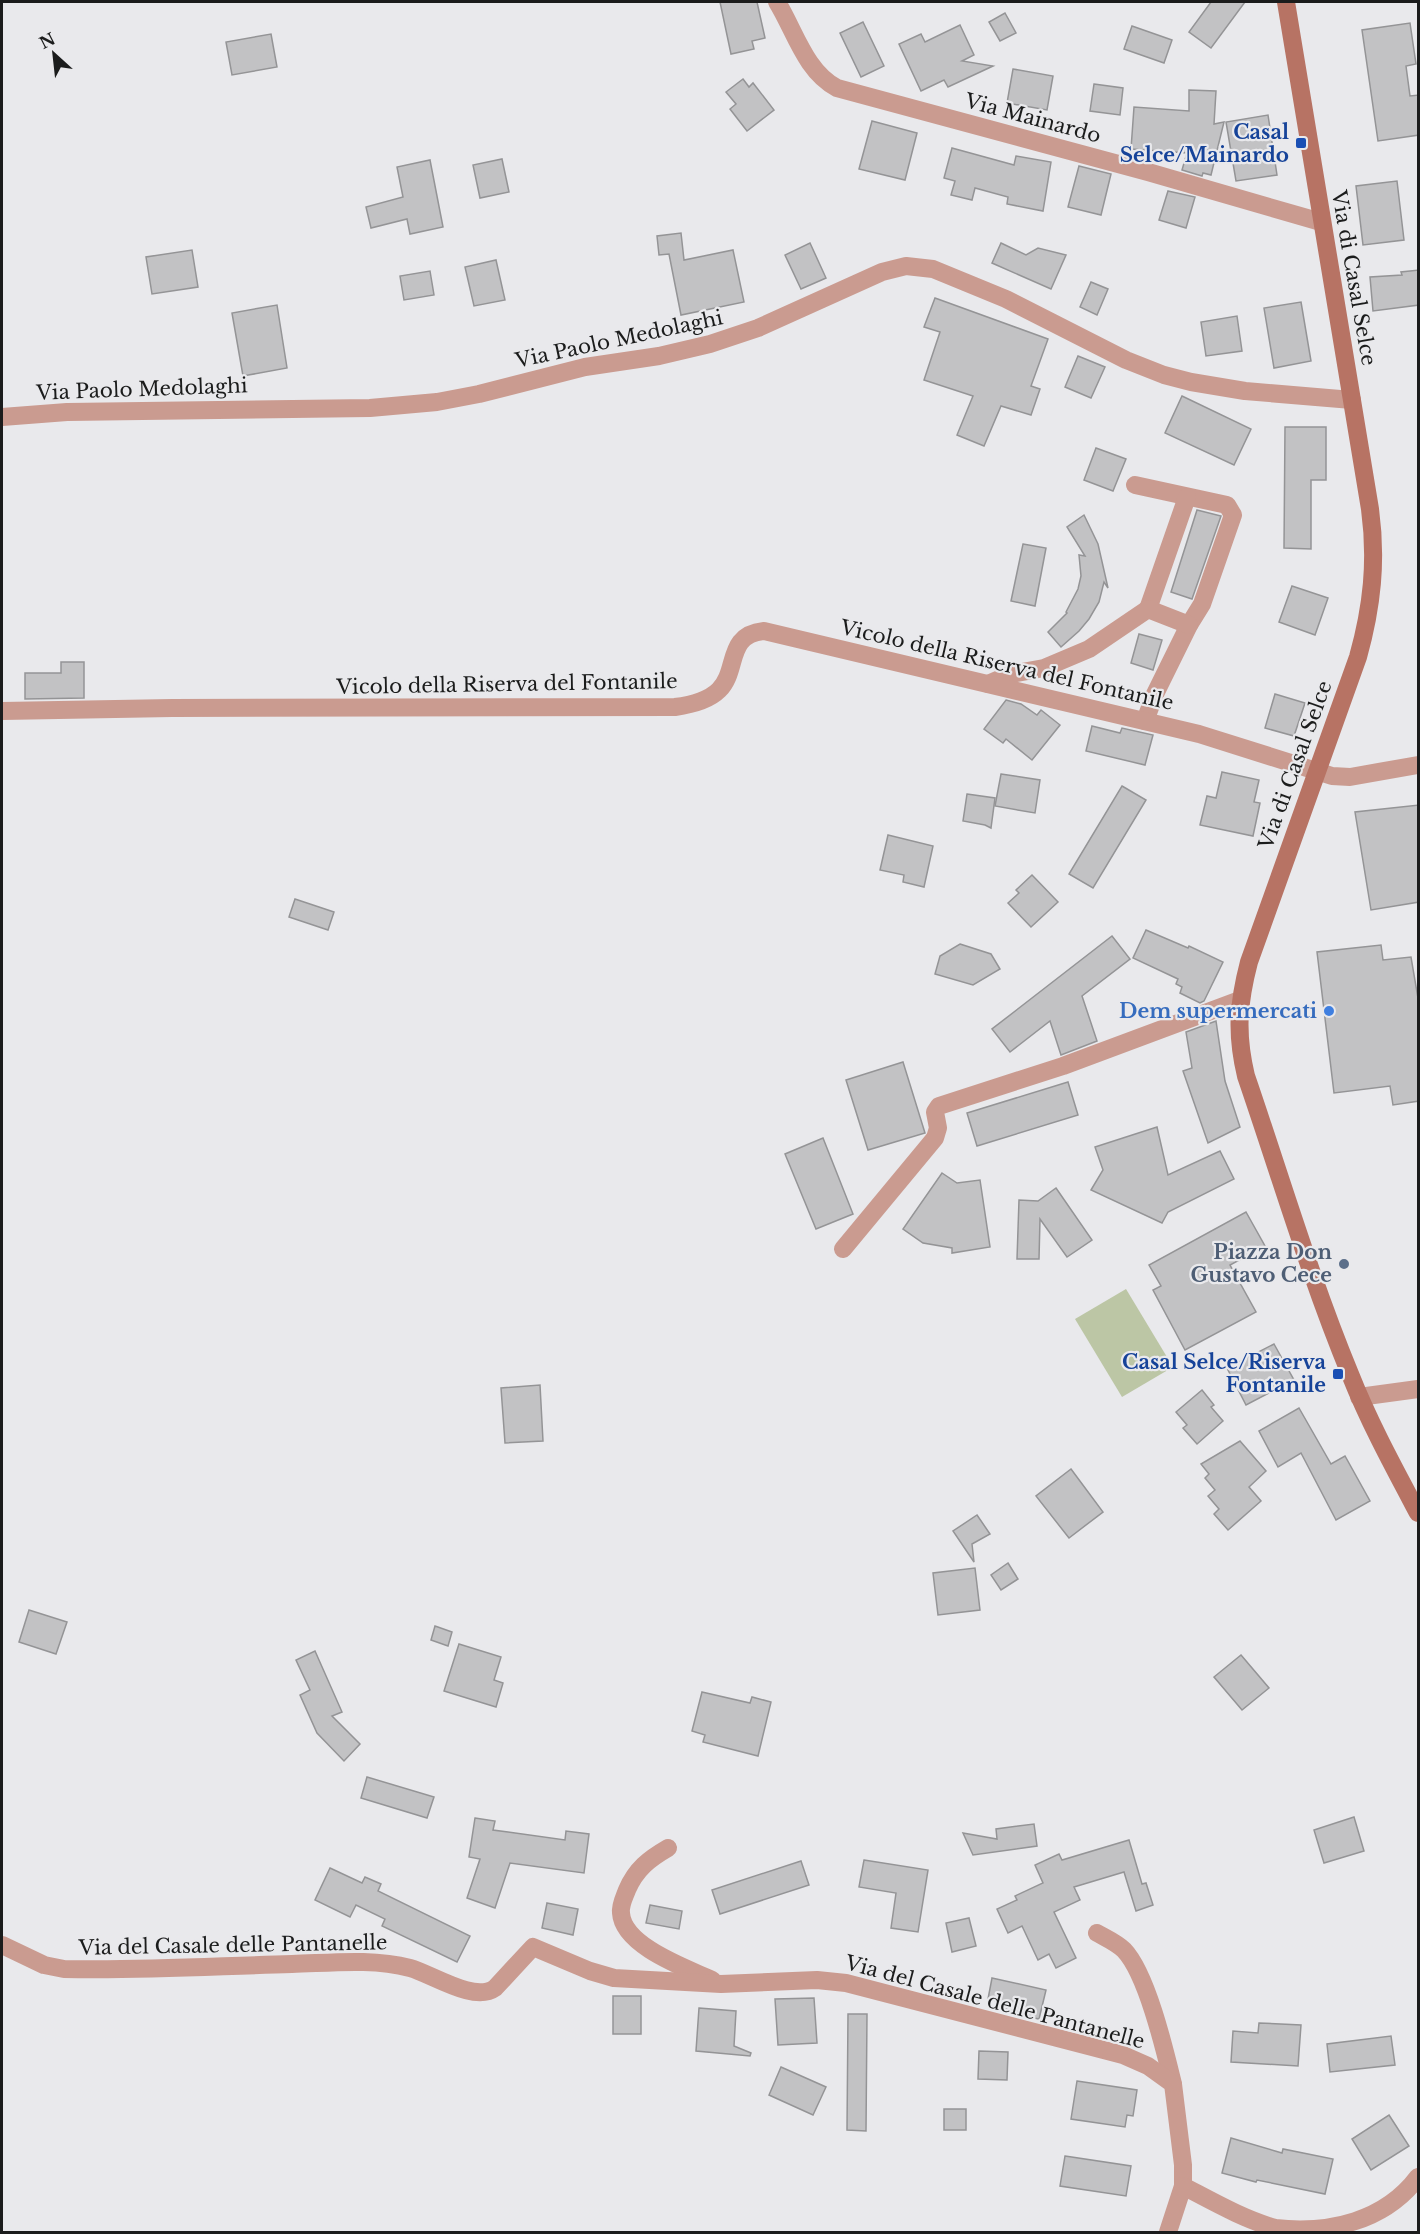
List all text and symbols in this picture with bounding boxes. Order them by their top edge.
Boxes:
north arrow [24,24,84,84]
text: N [36,28,58,53]
street label: Via Mainardo [962,88,1103,148]
place label: Casal Selce/Mainardo [1120,120,1289,167]
marker: Casal Selce/Mainardo [1294,136,1308,150]
street label: Via di Casal Selce [1327,188,1381,368]
street label: Via Paolo Medolaghi [512,305,725,373]
street label: Via Paolo Medolaghi [35,373,248,405]
street label: Vicolo della Riserva del Fontanile [837,615,1176,715]
street label: Vicolo della Riserva del Fontanile [335,669,678,699]
street label: Via di Casal Selce [1253,677,1337,853]
place label: Dem supermercati [1119,999,1317,1023]
marker: Dem supermercati [1322,1004,1336,1018]
place label: Piazza Don Gustavo Cece [1191,1240,1332,1287]
marker: Piazza Don Gustavo Cece [1337,1257,1351,1271]
place label: Casal Selce/Riserva Fontanile [1122,1350,1327,1397]
marker: Casal Selce/Riserva Fontanile [1331,1367,1345,1381]
street label: Via del Casale delle Pantanelle [77,1930,388,1960]
street label: Via del Casale delle Pantanelle [842,1950,1147,2054]

